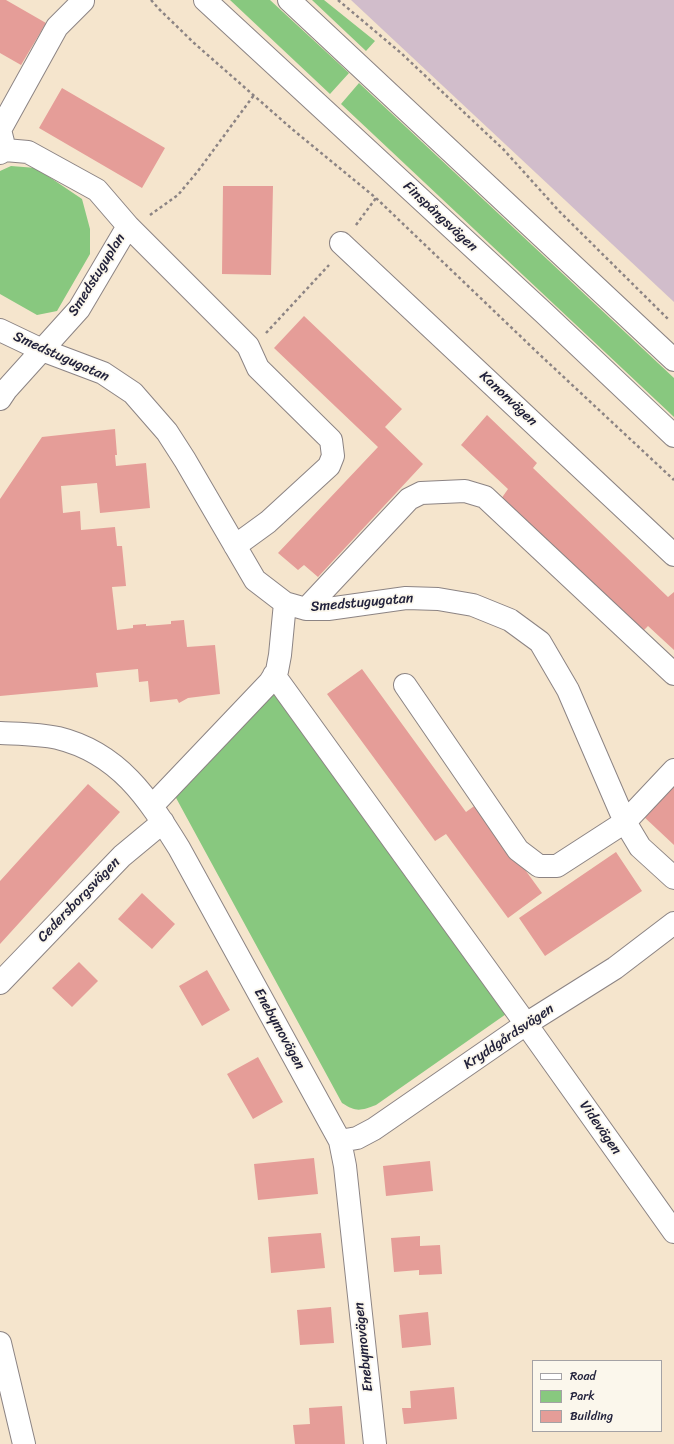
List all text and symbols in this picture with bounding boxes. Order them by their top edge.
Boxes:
street label: Finspångsvägen [399,178,481,256]
street label: Smedstuguplan [65,231,129,319]
street label: Smedstugugatan [11,328,111,386]
street label: Kanonvägen [476,368,540,430]
street label: Smedstugugatan [310,590,414,616]
street label: Cedersborgsvägen [34,854,124,946]
street label: Enebymovägen [250,986,308,1072]
street label: Kryddgårdsvägen [461,1001,557,1073]
street label: Videvägen [575,1098,625,1158]
street label: Enebymovägen [351,1301,377,1393]
legend [532,1360,662,1432]
text: Road [570,1365,596,1387]
text: Park [570,1385,595,1407]
text: Building [570,1405,613,1427]

